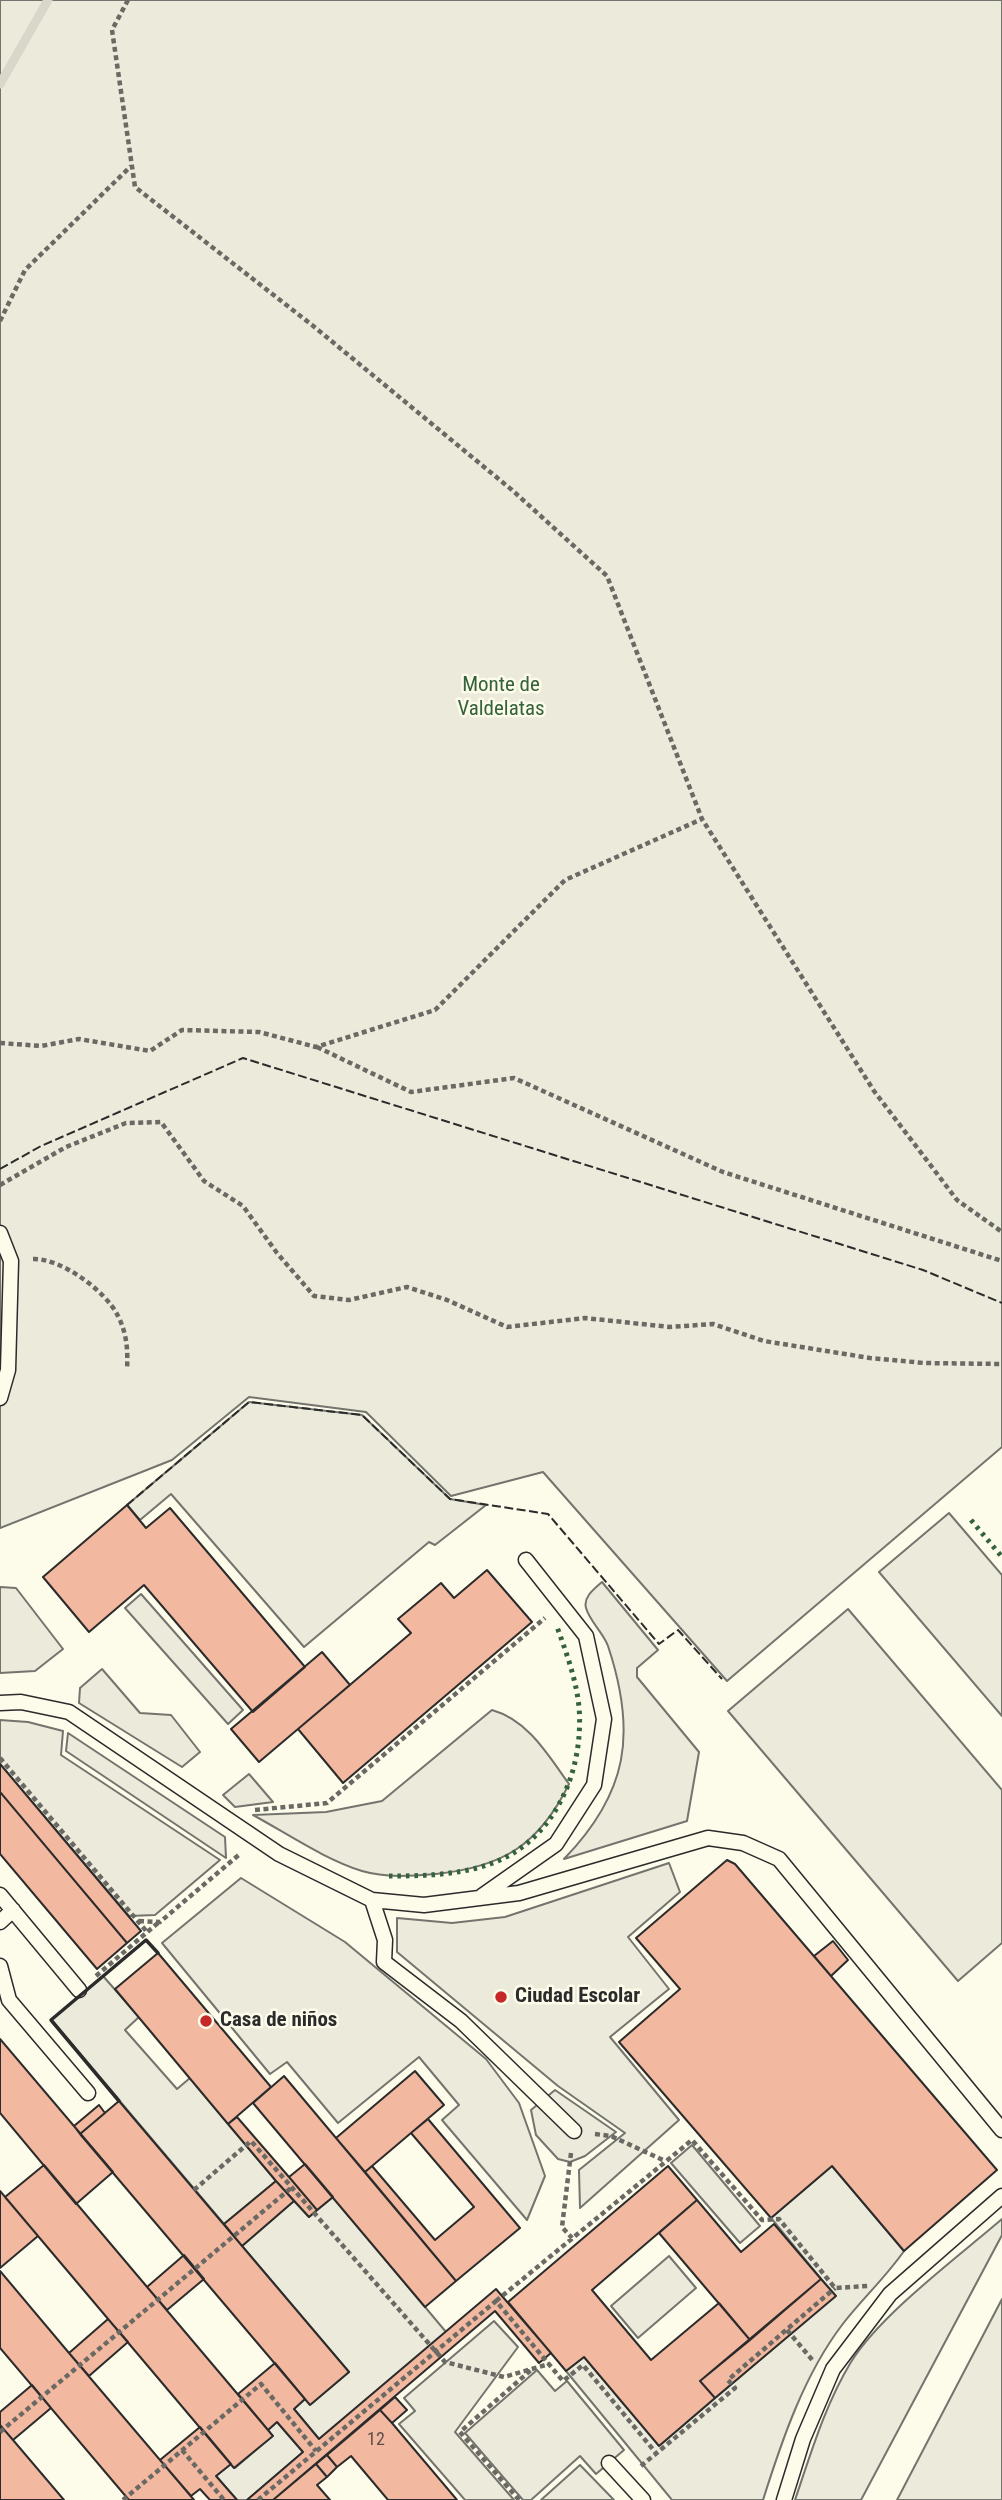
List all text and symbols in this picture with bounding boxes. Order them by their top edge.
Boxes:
park label: Monte de Valdelatas [457,673,545,723]
place label: Ciudad Escolar [515,1984,640,2010]
marker: Ciudad Escolar [493,1989,509,2005]
place label: Casa de niños [220,2008,337,2034]
marker: Casa de niños [198,2013,214,2029]
house number: 12 [367,2429,385,2451]

